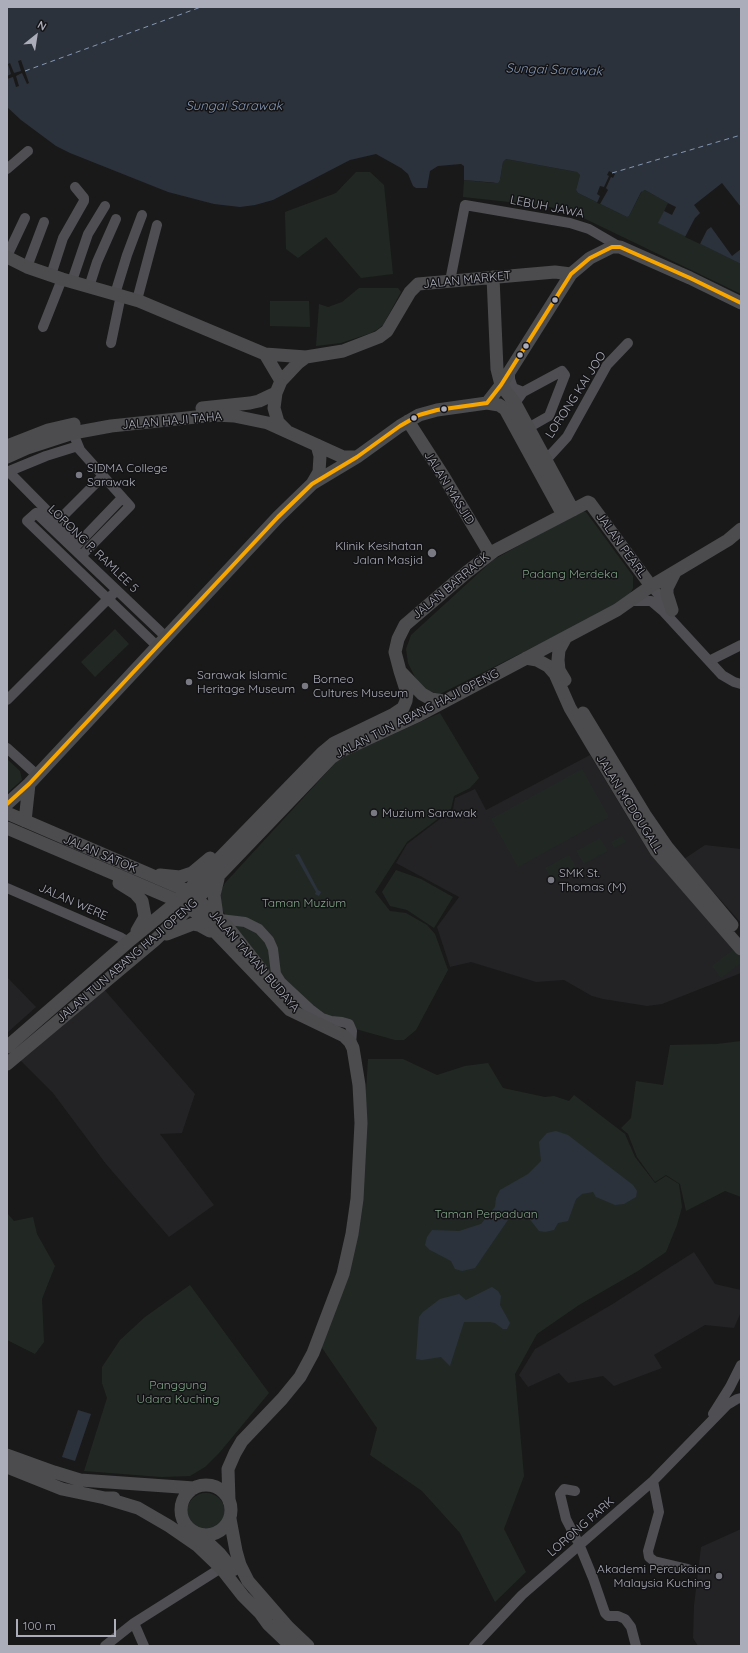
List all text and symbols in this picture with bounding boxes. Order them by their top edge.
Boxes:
north arrow [16,16,56,56]
text: N [35,18,49,34]
water label: Sungai Sarawak [505,61,603,79]
water label: Sungai Sarawak [186,98,282,114]
street label: LEBUH JAWA [509,193,585,221]
street label: JALAN MARKET [422,268,512,292]
unlabelled marker [550,295,560,305]
unlabelled marker [521,341,531,351]
street label: LORONG KAI JOO [543,349,609,441]
unlabelled marker [515,350,525,360]
unlabelled marker [439,404,449,414]
street label: JALAN HAJI TAHA [121,409,223,433]
unlabelled marker [409,413,419,423]
street label: JALAN MASJID [421,449,477,527]
place label: SIDMA College Sarawak [87,461,168,489]
marker: SIDMA College Sarawak [74,470,84,480]
street label: LORONG P. RAMLEE 5 [45,502,141,596]
street label: JALAN PEARL [593,510,649,580]
place label: Klinik Kesihatan Jalan Masjid [335,539,423,567]
marker: Klinik Kesihatan Jalan Masjid [426,547,438,559]
street label: JALAN BARRACK [410,550,492,622]
park label: Padang Merdeka [522,567,618,581]
street label: JALAN TUN ABANG HAJI OPENG [333,666,501,762]
place label: Sarawak Islamic Heritage Museum [197,668,295,696]
place label: Borneo Cultures Museum [313,672,408,700]
marker: Sarawak Islamic Heritage Museum [184,677,194,687]
marker: Borneo Cultures Museum [300,681,310,691]
street label: JALAN MCDOUGALL [593,752,665,856]
place label: Muzium Sarawak [382,806,477,820]
marker: Muzium Sarawak [369,808,379,818]
street label: JALAN SATOK [61,832,139,876]
place label: SMK St. Thomas (M) [559,866,626,894]
marker: SMK St. Thomas (M) [546,875,556,885]
street label: JALAN WERE [36,880,110,924]
street label: JALAN TUN ABANG HAJI OPENG [54,896,200,1026]
park label: Taman Muzium [262,896,346,910]
street label: JALAN TAMAN BUDAYA [206,907,302,1015]
park label: Taman Perpaduan [434,1207,538,1221]
park label: Panggung Udara Kuching [137,1378,219,1406]
street label: LORONG PARK [545,1494,617,1560]
place label: Akademi Percukaian Malaysia Kuching [597,1562,711,1590]
marker: Akademi Percukaian Malaysia Kuching [714,1571,724,1581]
scale bar [18,1611,118,1637]
text: 100 m [23,1618,56,1633]

